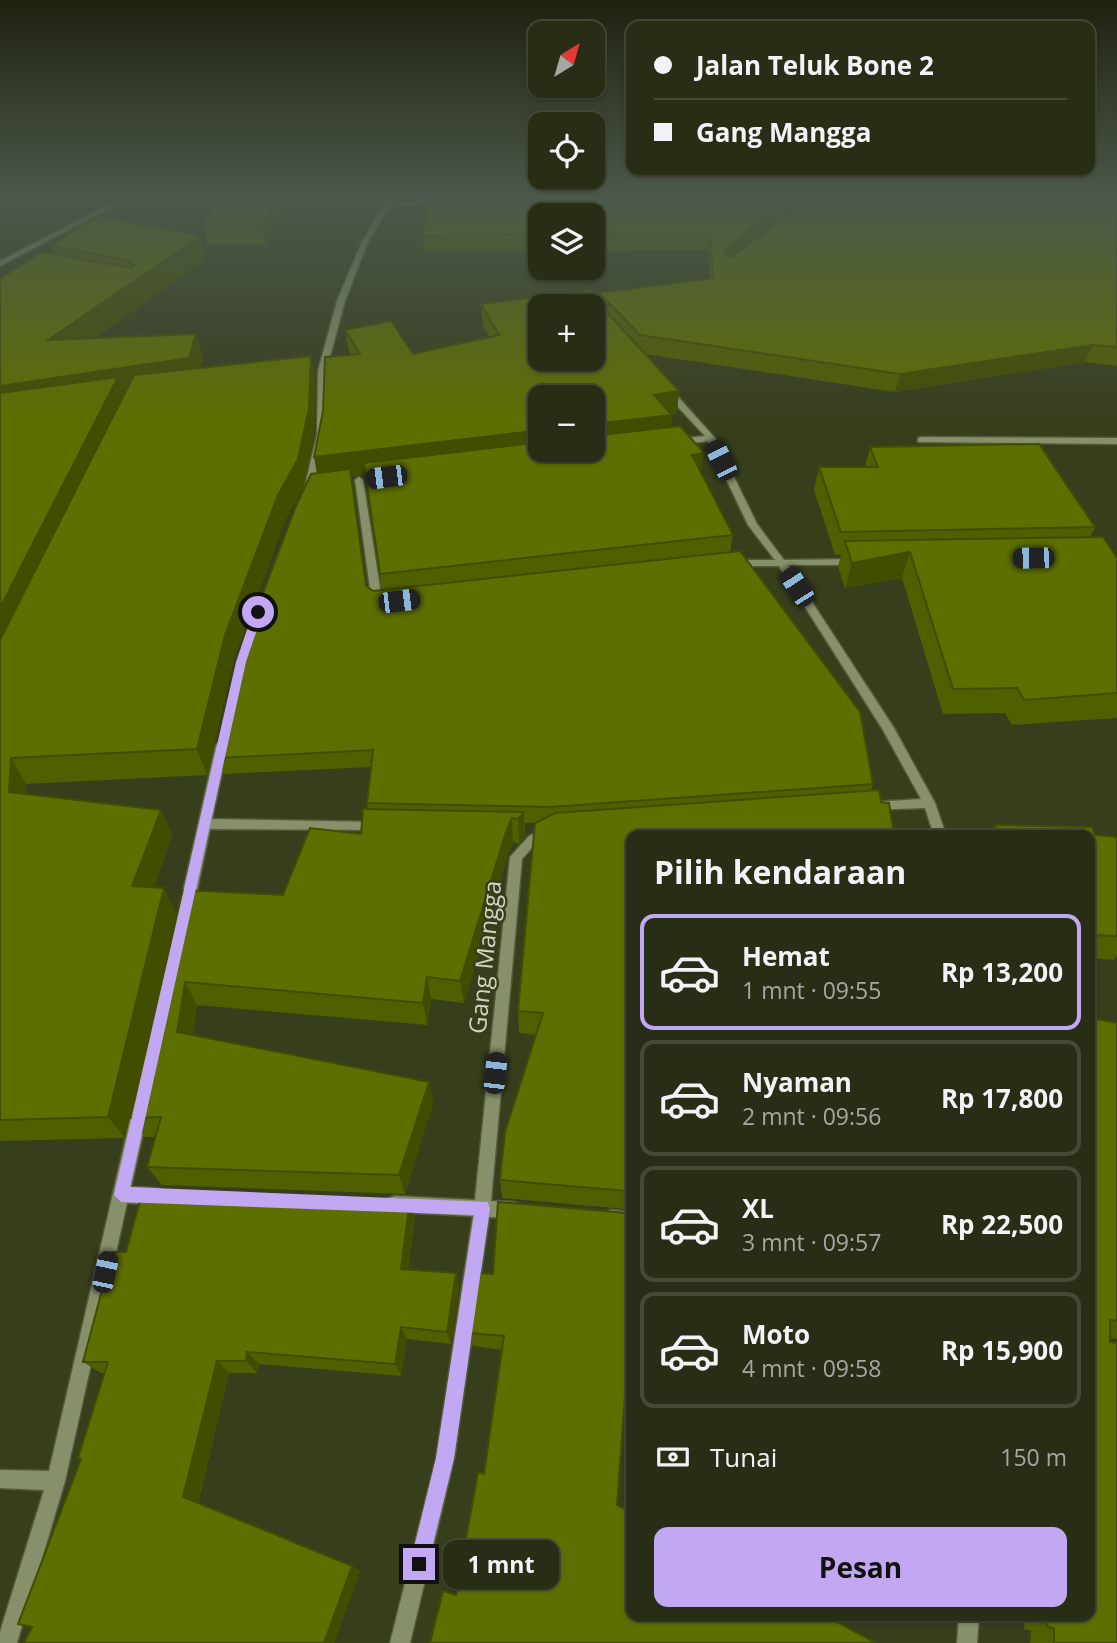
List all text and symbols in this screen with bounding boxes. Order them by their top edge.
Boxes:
north arrow [528,21,606,98]
map controls [528,21,605,462]
text: Jalan Teluk Bone 2 [696,47,934,83]
button: locate [528,112,605,189]
text: Gang Mangga [696,114,871,150]
button: layers [528,203,605,280]
button: + [528,294,605,371]
button: − [528,385,605,462]
car [703,437,740,483]
car [364,464,409,490]
car [1012,547,1055,569]
car [777,564,818,610]
car [377,588,422,614]
route start [242,596,274,628]
text: Pilih kendaraan [654,850,906,893]
street label: Gang Mangga [460,879,508,1035]
text: Hemat [742,938,830,974]
icon: car [658,941,721,1004]
text: Rp 13,200 [941,954,1063,990]
text: 1 mnt · 09:55 [742,974,881,1006]
car [483,1051,508,1095]
text: Nyaman [742,1064,852,1100]
icon: car [658,1067,721,1130]
text: Rp 17,800 [941,1080,1063,1116]
text: 2 mnt · 09:56 [742,1100,881,1132]
text: XL [742,1190,774,1226]
icon: car [658,1193,721,1256]
text: Rp 22,500 [941,1206,1063,1242]
text: 3 mnt · 09:57 [742,1226,881,1258]
car [91,1249,120,1295]
text: Moto [742,1316,810,1352]
icon: car [658,1319,721,1382]
text: Rp 15,900 [941,1332,1063,1368]
text: 4 mnt · 09:58 [742,1352,881,1384]
icon: cash [654,1438,692,1476]
text: Tunai [710,1439,777,1475]
text: 150 m [1000,1441,1067,1473]
button: Pesan [654,1527,1067,1607]
callout: 1 mnt [444,1540,559,1588]
route end [403,1548,435,1580]
text: 1 mnt [468,1548,534,1580]

